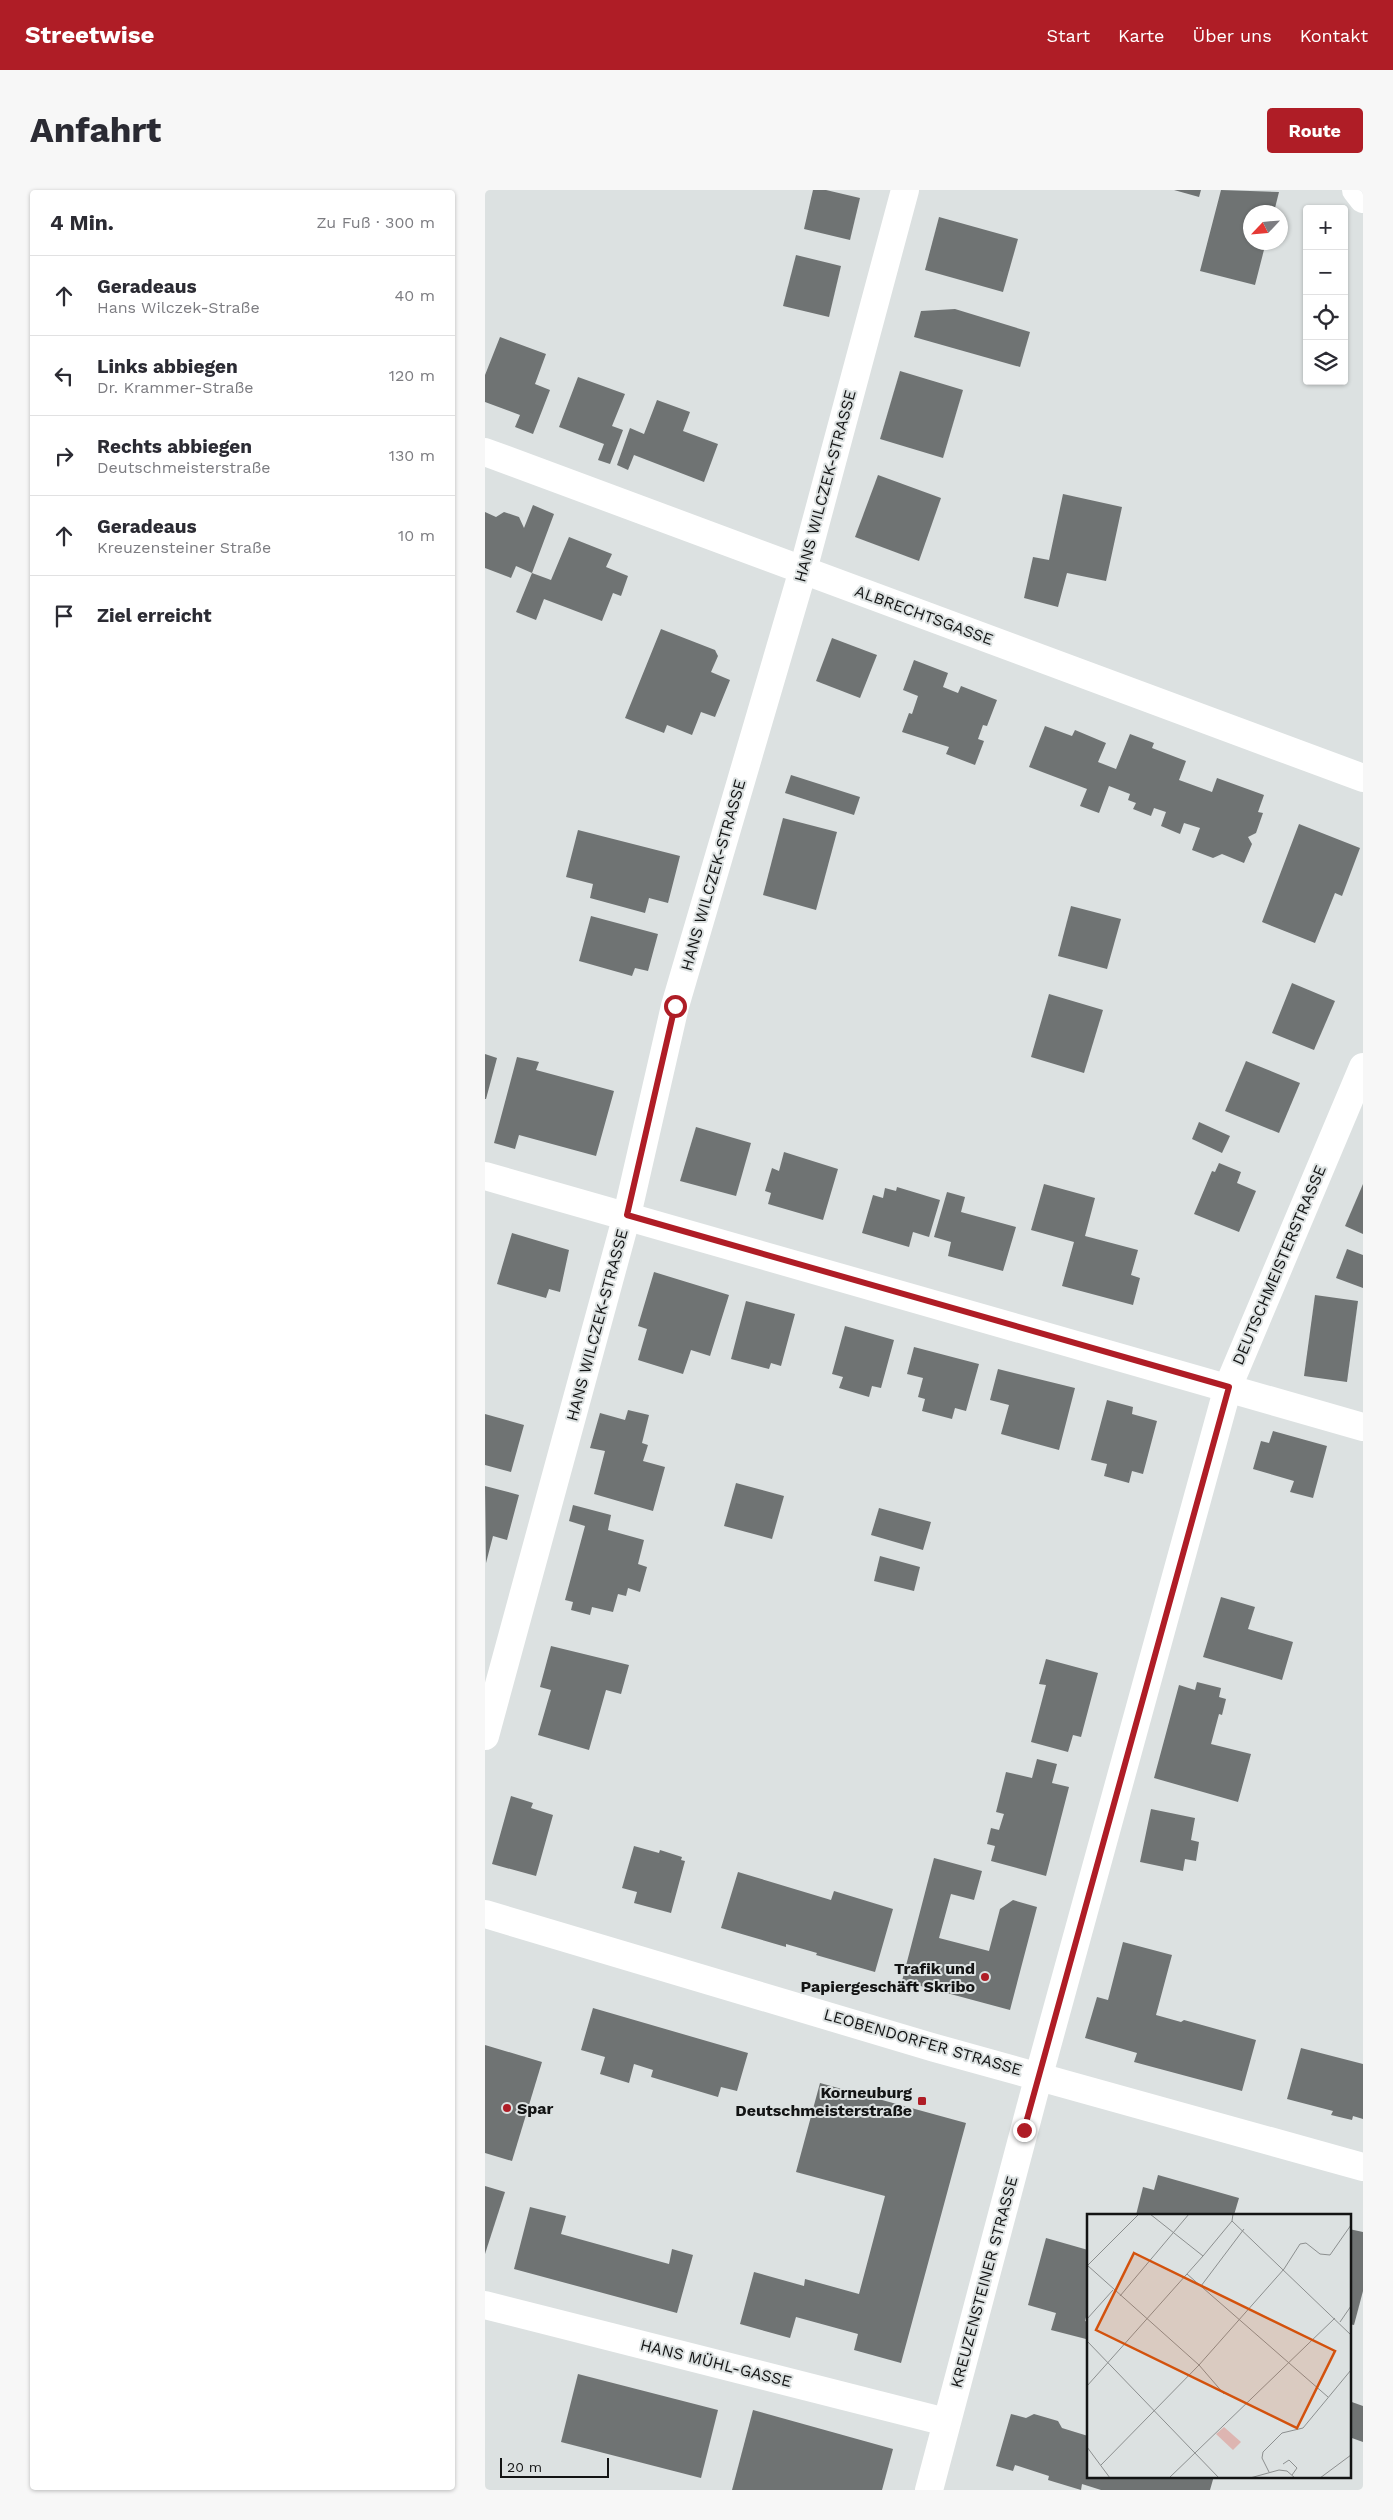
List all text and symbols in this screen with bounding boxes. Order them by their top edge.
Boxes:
text: Streetwise [25,21,154,49]
text: Start [1046,25,1090,46]
text: Karte [1118,25,1165,46]
text: Über uns [1193,25,1272,46]
text: Kontakt [1300,25,1368,46]
button: Route [1267,108,1363,153]
text: Anfahrt [30,109,161,151]
north arrow [1243,205,1288,250]
map controls [1303,205,1348,385]
button: + [1303,205,1348,250]
text: 4 Min. [50,210,114,235]
text: Zu Fuß · 300 m [317,213,435,232]
button: − [1303,250,1348,295]
text: Geradeaus [97,275,197,298]
icon: ahead [50,282,78,310]
text: 40 m [395,286,435,305]
button: locate [1303,295,1348,340]
text: Hans Wilczek-Straße [97,298,260,317]
button: layers [1303,340,1348,385]
text: Links abbiegen [97,355,238,378]
icon: left [50,362,78,390]
text: 120 m [389,366,435,385]
text: Dr. Krammer-Straße [97,378,254,397]
street label: HANS WILCZEK-STRASSE [790,388,860,584]
text: Rechts abbiegen [97,435,252,458]
icon: right [50,442,78,470]
text: 130 m [389,446,435,465]
text: Deutschmeisterstraße [97,458,271,477]
text: Geradeaus [97,515,197,538]
icon: ahead [50,522,78,550]
text: 10 m [398,526,435,545]
text: Kreuzensteiner Straße [97,538,271,557]
street label: ALBRECHTSGASSE [852,581,996,649]
icon: arrive [50,602,78,630]
text: Ziel erreicht [97,604,212,627]
street label: HANS WILCZEK-STRASSE [677,777,749,973]
route start [664,995,687,1018]
street label: DEUTSCHMEISTERSTRASSE [1228,1162,1330,1368]
street label: HANS WILCZEK-STRASSE [562,1227,632,1423]
place label: Trafik und Papiergeschäft Skribo [800,1959,975,1996]
marker: Trafik und Papiergeschäft Skribo [979,1971,991,1983]
street label: LEOBENDORFER STRASSE [822,2005,1024,2079]
place label: Korneuburg Deutschmeisterstraße [735,2083,912,2120]
marker: Korneuburg Deutschmeisterstraße [916,2095,928,2107]
place label: Spar [517,2099,554,2118]
marker: Spar [501,2102,513,2114]
route end [1013,2119,1036,2142]
street label: KREUZENSTEINER STRASSE [947,2174,1021,2390]
inset map [1087,2214,1351,2478]
street label: HANS MÜHL-GASSE [638,2335,794,2391]
scale bar [500,2455,609,2478]
text: 20 m [507,2459,542,2475]

